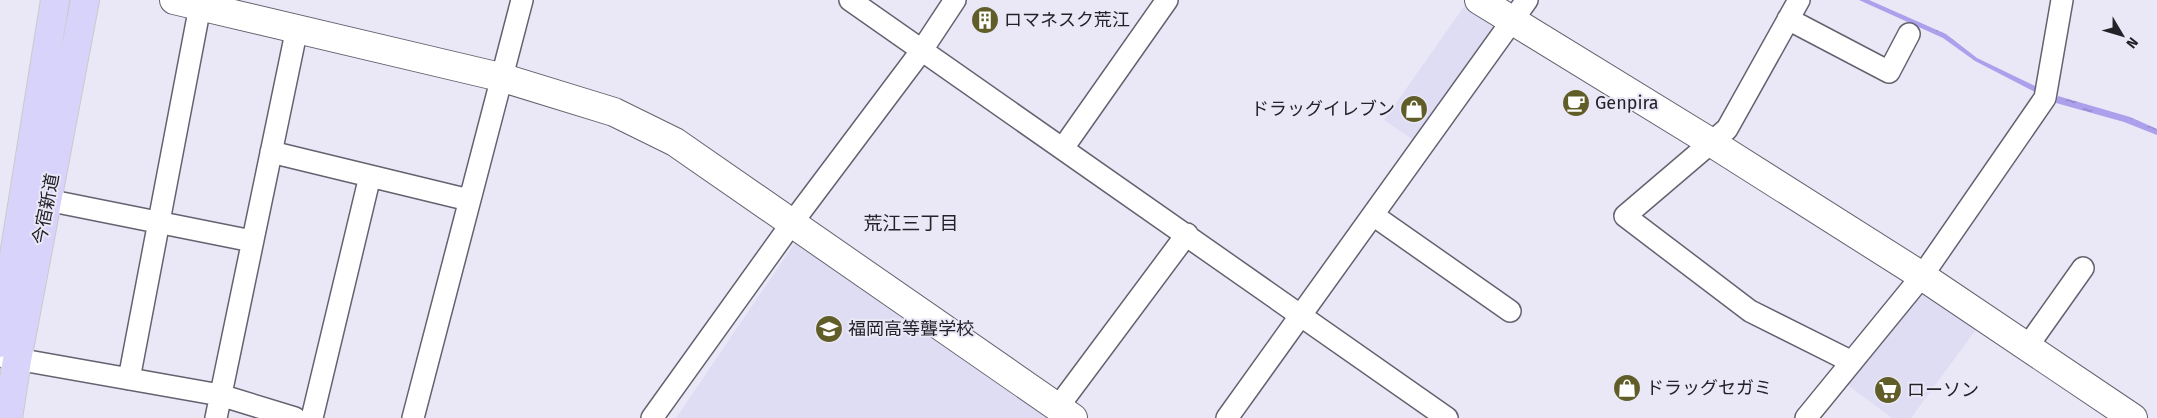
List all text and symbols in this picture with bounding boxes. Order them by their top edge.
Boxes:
building icon: ロマネスク荒江 [970,5,1000,35]
place label: ロマネスク荒江 [1004,9,1130,31]
north arrow [2097,10,2147,60]
text: N [2122,34,2141,52]
cafe icon: Genpira [1561,88,1591,118]
place label: Genpira [1595,92,1659,114]
shop icon: ドラッグイレブン [1399,94,1429,124]
place label: ドラッグイレブン [1251,98,1395,120]
street label: 今宿新道 [28,172,64,246]
district label: 荒江三丁目 [863,212,959,235]
school or university icon: 福岡高等聾学校 [814,314,844,344]
place label: 福岡高等聾学校 [848,318,974,340]
shop icon: ドラッグセガミ [1612,373,1642,403]
supermarket icon: ローソン [1873,375,1903,405]
place label: ドラッグセガミ [1646,377,1772,399]
place label: ローソン [1907,379,1979,401]

